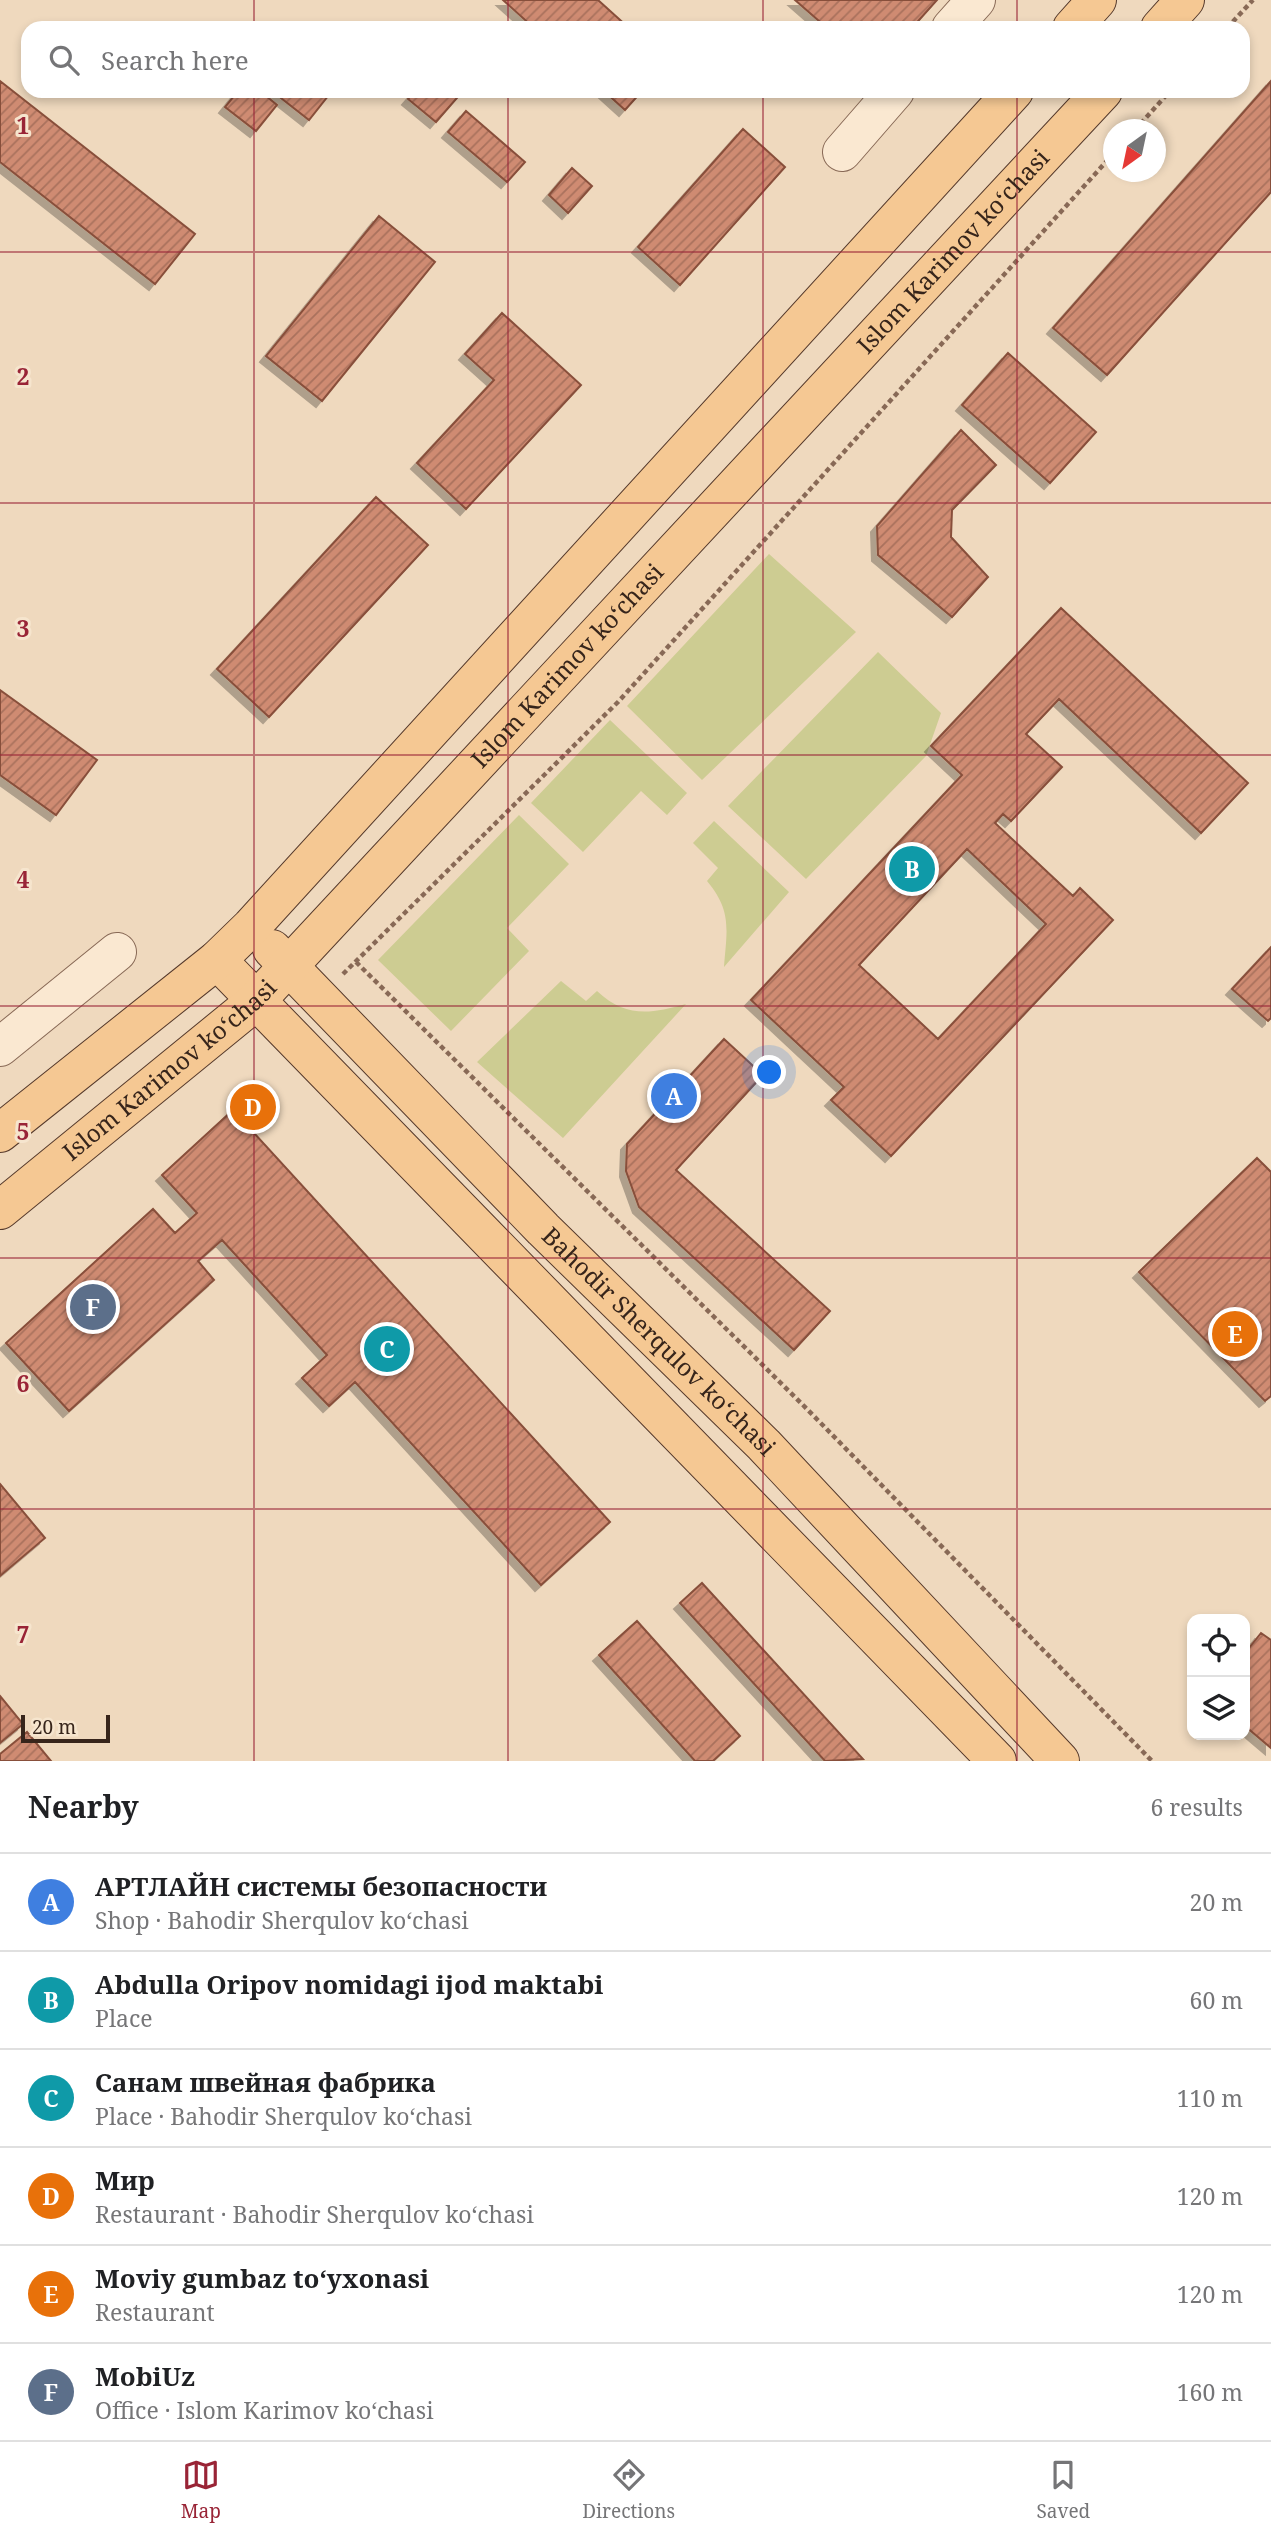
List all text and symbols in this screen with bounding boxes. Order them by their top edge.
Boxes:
search box [21,21,1250,98]
icon: search [45,41,83,79]
text: Search here [101,42,249,78]
text: 1 [17,109,30,141]
north arrow [1103,119,1166,182]
street label: Islom Karimov ko‘chasi [849,141,1056,360]
text: 2 [17,360,30,392]
street label: Islom Karimov ko‘chasi [463,555,670,775]
text: 3 [17,612,30,644]
pin: B [889,843,935,895]
text: 4 [17,863,30,895]
street label: Islom Karimov ko‘chasi [55,971,283,1167]
your location [752,1055,786,1089]
pin: A [651,1070,697,1122]
pin: D [230,1081,276,1133]
text: 5 [17,1115,30,1147]
street label: Bahodir Sherqulov ko‘chasi [535,1219,784,1463]
pin: F [70,1281,116,1333]
pin: E [1212,1308,1258,1360]
pin: C [364,1323,410,1375]
text: 6 [17,1367,30,1399]
map controls [1187,1614,1250,1740]
button: locate [1187,1614,1250,1677]
text: 7 [17,1618,30,1650]
button: layers [1187,1677,1250,1740]
scale bar [21,1712,110,1744]
text: 20 m [32,1714,76,1740]
text: Nearby [28,1786,139,1827]
text: 6 results [1150,1791,1243,1823]
text: АРТЛАЙН системы безопасности [95,1868,547,1904]
text: A [42,1886,60,1918]
text: 20 m [1190,1886,1243,1918]
text: Shop · Bahodir Sherqulov ko‘chasi [95,1904,469,1936]
text: Abdulla Oripov nomidagi ijod maktabi [95,1966,604,2002]
text: B [43,1984,59,2016]
text: 60 m [1190,1984,1243,2016]
text: Place [95,2002,153,2034]
text: Санам швейная фабрика [95,2064,436,2100]
text: C [43,2082,59,2114]
text: 110 m [1177,2082,1243,2114]
text: Place · Bahodir Sherqulov ko‘chasi [95,2100,472,2132]
text: Мир [95,2162,155,2198]
text: D [42,2180,60,2212]
text: 120 m [1177,2180,1243,2212]
text: Restaurant · Bahodir Sherqulov ko‘chasi [95,2198,534,2230]
text: Moviy gumbaz to‘yxonasi [95,2260,429,2296]
text: E [43,2278,59,2310]
text: 120 m [1177,2278,1243,2310]
text: Restaurant [95,2296,215,2328]
text: MobiUz [95,2358,195,2394]
text: F [44,2376,58,2408]
text: 160 m [1177,2376,1243,2408]
text: Office · Islom Karimov ko‘chasi [95,2394,434,2426]
tab: Map [181,2456,221,2524]
tab: Directions [582,2456,675,2524]
tab: Saved [1036,2456,1090,2524]

